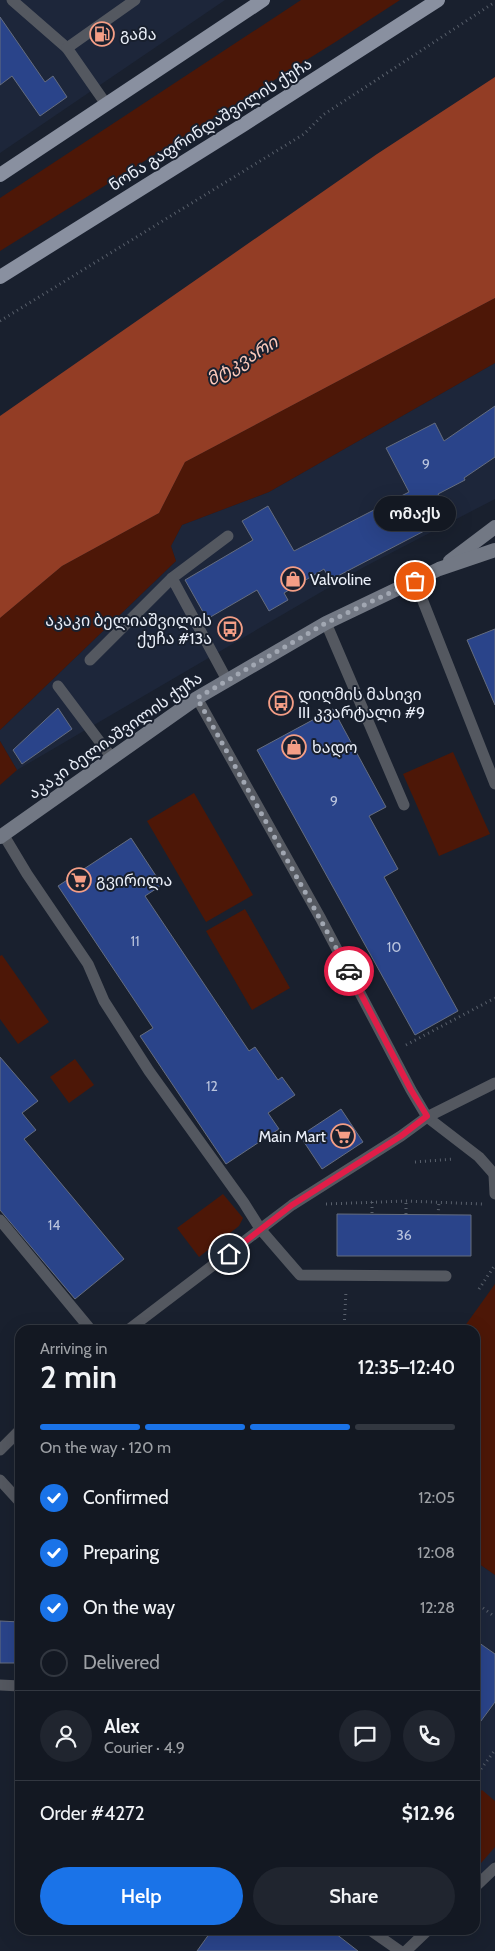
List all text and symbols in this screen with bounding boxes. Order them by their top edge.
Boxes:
fuel station icon: გამა [89,21,115,47]
place label: გამა [120,25,156,44]
street label: ნონა გაფრინდაშვილის ქუჩა [105,54,316,196]
water label: მტკვარი [202,331,282,391]
house number: 9 [422,455,430,473]
callout: ომაქს [374,496,456,531]
text: ომაქს [389,504,441,523]
pin [394,560,436,602]
shop icon: Valvoline [280,566,306,592]
icon: bag [401,567,429,595]
place label: Valvoline [310,570,371,589]
place label: აკაკი ბელიაშვილის ქუჩა #13ა [45,611,212,648]
bus stop icon: აკაკი ბელიაშვილის ქუჩა #13ა [217,616,243,642]
street label: აკაკი ბელიაშვილის ქუჩა [25,668,206,804]
place label: დიღმის მასივი III კვარტალი #9 [298,685,425,723]
bus stop icon: დიღმის მასივი III კვარტალი #9 [268,690,294,716]
shop icon: ხადო [281,734,307,760]
place label: ხადო [312,738,357,758]
house number: 9 [330,792,338,810]
supermarket icon: გვირილა [66,867,92,893]
place label: გვირილა [96,871,172,891]
house number: 11 [130,932,140,950]
house number: 10 [387,938,401,956]
courier [324,946,374,996]
icon: car [335,957,363,985]
house number: 12 [206,1077,218,1095]
supermarket icon: Main Mart [330,1123,356,1149]
place label: Main Mart [258,1127,327,1146]
house number: 14 [48,1216,60,1234]
house number: 36 [396,1226,412,1244]
pin [208,1233,250,1275]
icon: home [215,1240,243,1268]
text: Arriving in [40,1339,107,1358]
text: 12:35–12:40 [358,1356,455,1379]
text: 2 min [40,1357,117,1396]
text: On the way · 120 m [40,1438,171,1457]
icon: check [40,1484,68,1512]
text: Confirmed [83,1486,169,1509]
text: 12:05 [418,1488,455,1507]
icon: check [40,1539,68,1567]
text: Preparing [83,1541,159,1564]
text: 12:08 [417,1543,455,1562]
icon: check [40,1594,68,1622]
text: On the way [83,1596,175,1619]
text: 12:28 [420,1598,455,1617]
text: Delivered [83,1651,160,1674]
button: person [40,1710,92,1762]
button: chat [339,1710,391,1762]
button: phone [403,1710,455,1762]
text: Alex [104,1715,140,1738]
text: Courier · 4.9 [104,1738,185,1757]
text: Order #4272 [40,1802,145,1825]
text: $12.96 [402,1802,455,1825]
button: Help [40,1867,243,1925]
button: Share [253,1867,455,1925]

